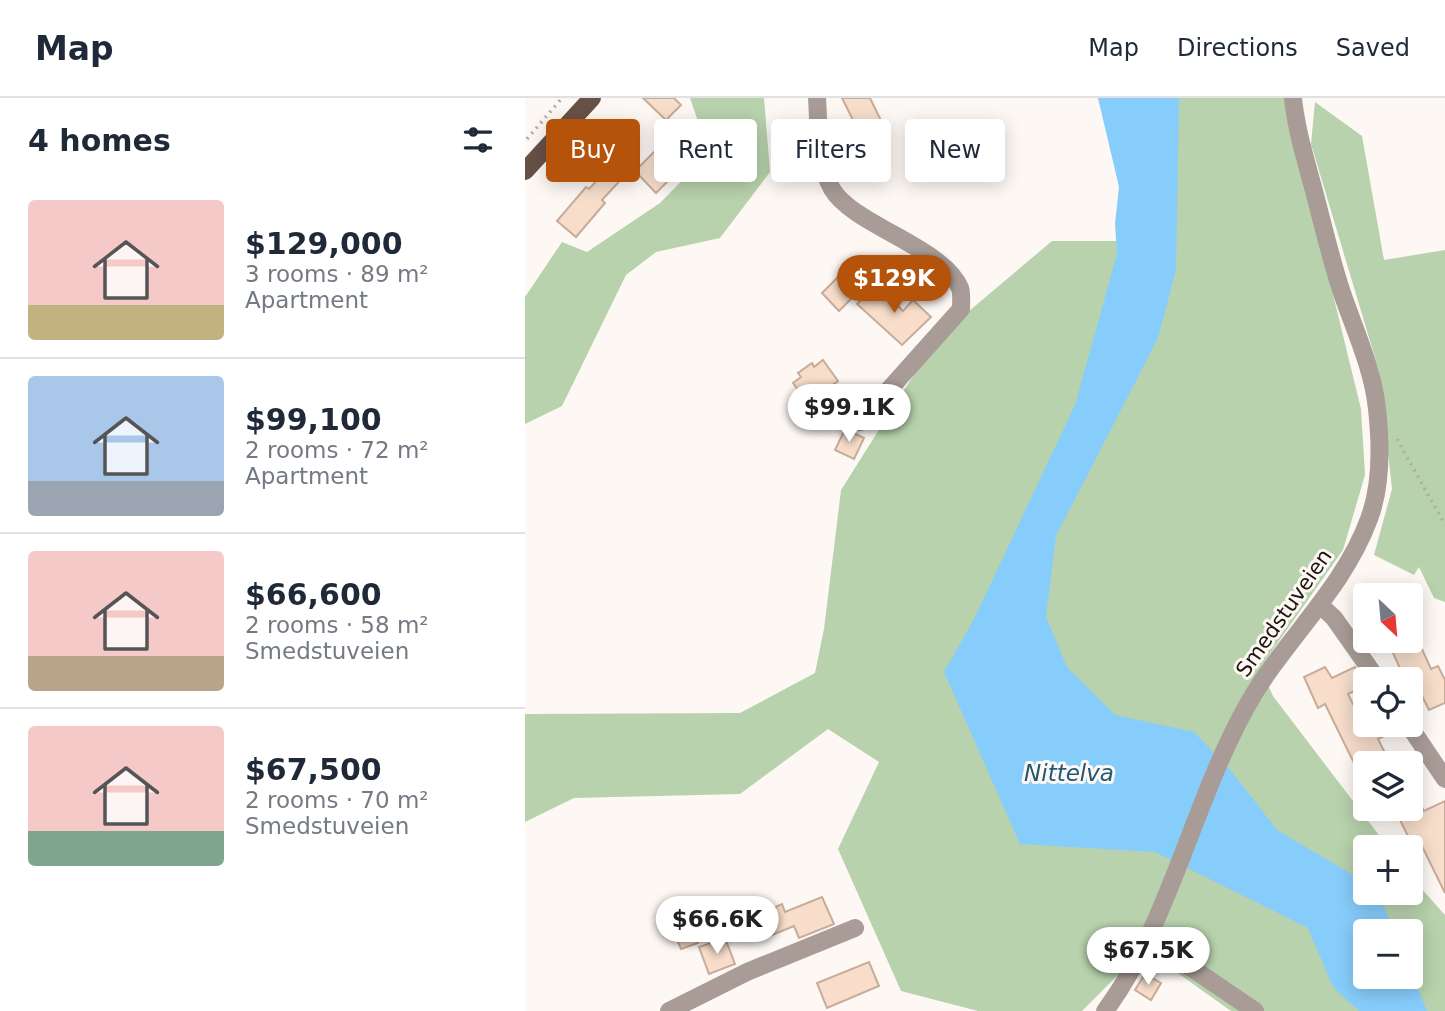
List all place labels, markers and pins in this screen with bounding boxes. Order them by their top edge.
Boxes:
pin: $129K [845,256,943,315]
pin: $99.1K [792,384,906,444]
pin: $66.6K [660,896,774,956]
pin: $67.5K [1091,928,1205,987]

